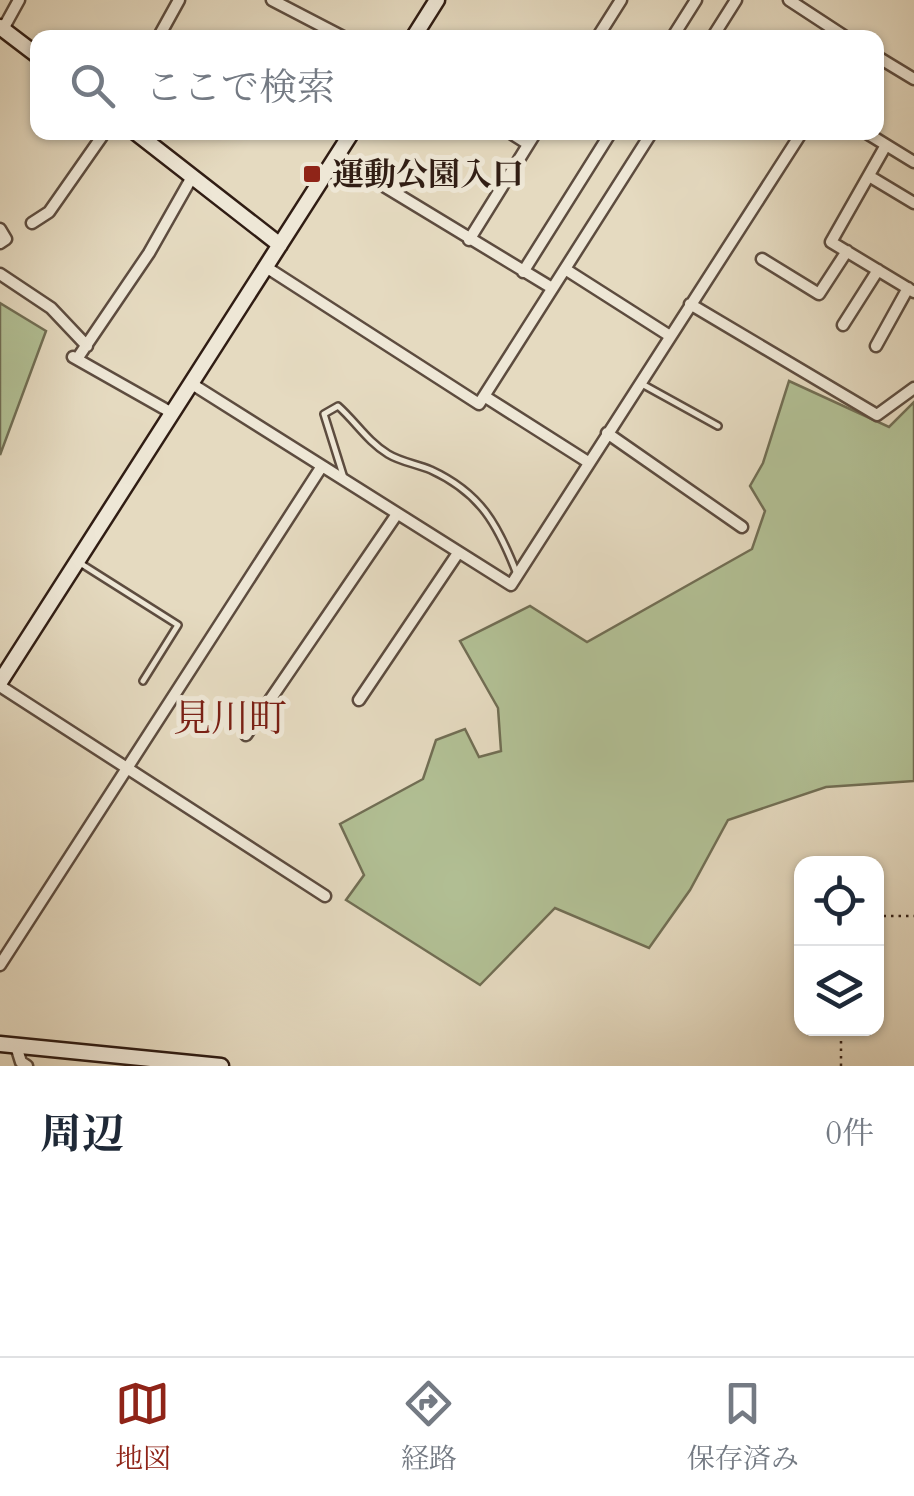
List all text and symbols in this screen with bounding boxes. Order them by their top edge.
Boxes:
search box [30,30,884,140]
icon: search [65,58,120,113]
text: ここで検索 [145,62,335,114]
place label: 運動公園入口 [332,153,524,197]
marker: 運動公園入口 [301,163,323,185]
district label: 見川町 [173,693,287,745]
map controls [794,856,884,1036]
button: locate [794,856,884,946]
button: layers [794,946,884,1036]
text: 周辺 [40,1106,124,1163]
text: 0件 [826,1112,874,1156]
tab: 地図 [115,1376,171,1478]
tab: 経路 [401,1376,457,1478]
tab: 保存済み [687,1376,799,1478]

